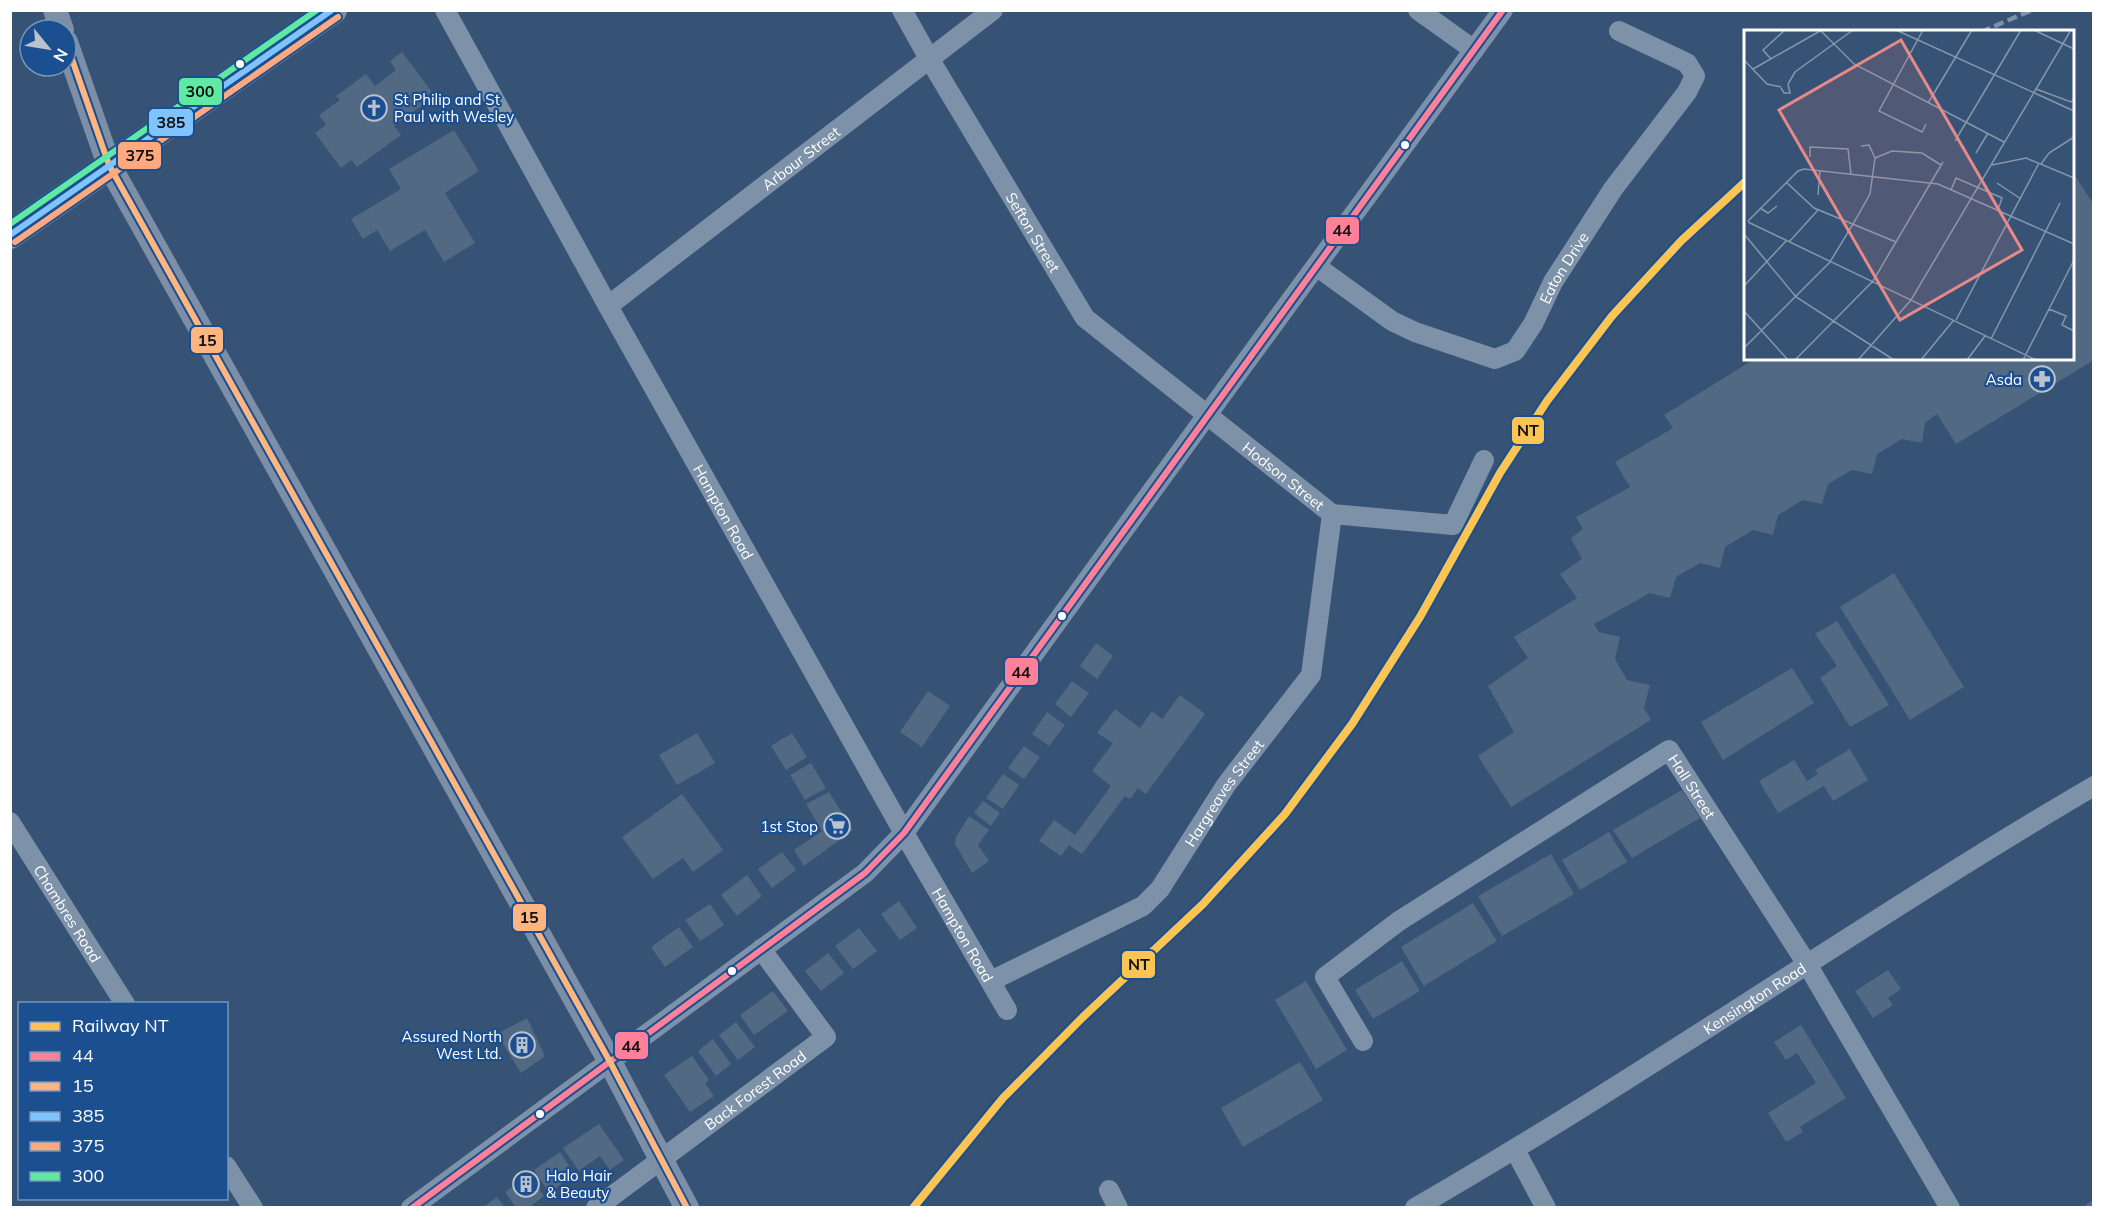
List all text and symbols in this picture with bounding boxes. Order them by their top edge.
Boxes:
north arrow [18,18,78,78]
inset map [1744,30,2074,360]
text: N [49,45,73,66]
unlabelled marker [234,58,246,70]
line badge: 300 [178,77,223,106]
text: 300 [186,81,214,101]
place label: St Philip and St Paul with Wesley [394,90,514,126]
church icon: St Philip and St Paul with Wesley [359,93,389,123]
line badge: 385 [148,108,194,137]
text: 385 [157,112,186,132]
street label: Arbour Street [758,122,844,194]
unlabelled marker [1399,139,1411,151]
line badge: 375 [117,141,162,170]
text: 375 [126,145,155,165]
street label: Sefton Street [1002,188,1065,276]
line badge: 44 [1325,216,1360,245]
text: 44 [1332,220,1352,240]
street label: Eaton Drive [1535,228,1592,306]
line badge: 15 [190,326,224,354]
text: 15 [197,330,217,350]
pharmacy icon: Asda [2027,364,2057,394]
place label: Asda [1986,370,2022,389]
line badge: NT [1511,416,1545,445]
text: NT [1517,420,1539,440]
street label: Hodson Street [1239,437,1329,514]
street label: Hampton Road [689,461,758,563]
unlabelled marker [1056,610,1068,622]
line badge: 44 [1004,657,1039,686]
text: 44 [1011,662,1031,682]
street label: Hargreaves Street [1180,735,1267,850]
street label: Hall Street [1665,750,1720,822]
supermarket icon: 1st Stop [822,811,852,841]
place label: 1st Stop [760,817,818,836]
street label: Chambres Road [30,861,106,966]
street label: Hampton Road [928,884,998,985]
line badge: 15 [512,903,547,932]
text: 15 [519,907,539,927]
line badge: NT [1121,950,1156,979]
text: NT [1128,954,1150,974]
street label: Kensington Road [1699,958,1809,1038]
unlabelled marker [726,965,738,977]
legend [18,1002,228,1200]
text: Railway NT [72,1014,169,1037]
place label: Assured North West Ltd. [401,1027,502,1063]
building icon: Assured North West Ltd. [507,1030,537,1060]
line badge: 44 [614,1031,649,1060]
text: 44 [621,1036,641,1056]
text: 44 [72,1044,94,1067]
street label: Back Forest Road [700,1046,810,1134]
text: 15 [72,1074,94,1097]
text: 385 [72,1104,105,1127]
unlabelled marker [534,1108,546,1120]
text: 375 [72,1134,105,1157]
text: 300 [72,1164,104,1187]
place label: Halo Hair & Beauty [546,1166,613,1202]
building icon: Halo Hair & Beauty [511,1169,541,1199]

